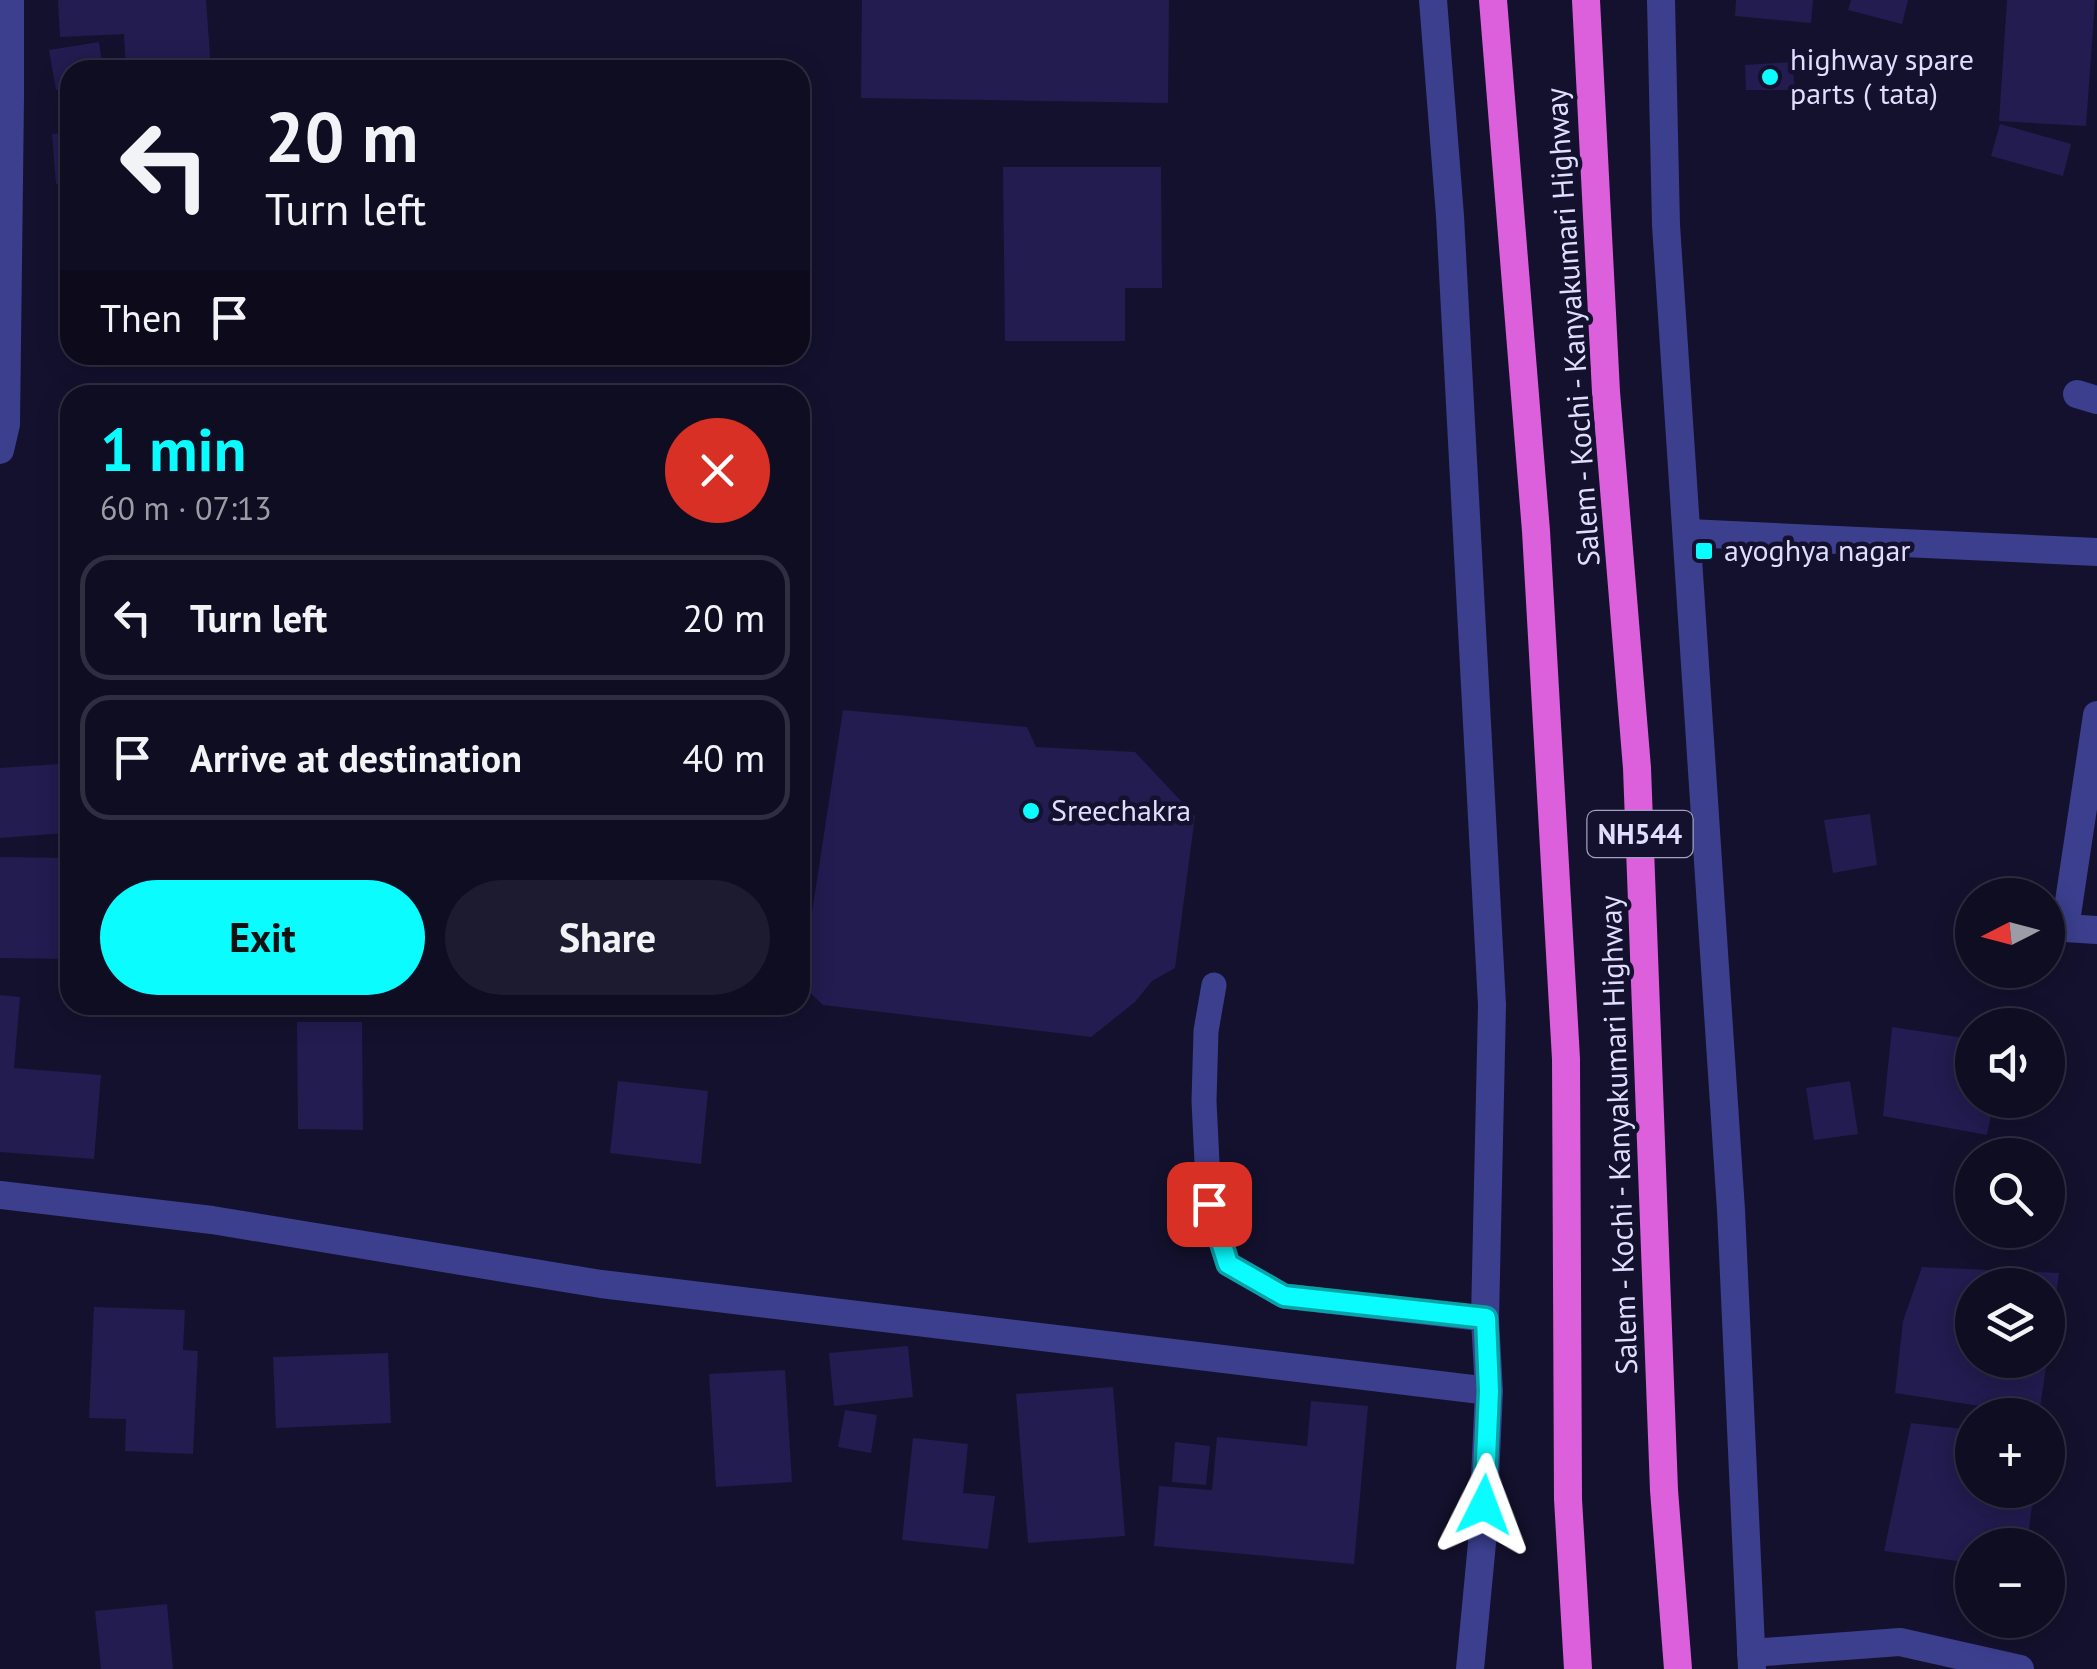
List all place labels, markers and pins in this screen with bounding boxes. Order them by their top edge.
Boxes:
place label: highway spare parts ( tata) [1790,39,1974,112]
marker: highway spare parts ( tata) [1759,66,1781,88]
place label: ayoghya nagar [1724,530,1910,569]
marker: ayoghya nagar [1693,540,1715,562]
place label: Sreechakra [1051,790,1191,829]
marker: Sreechakra [1020,800,1042,822]
pin [1167,1162,1252,1247]

